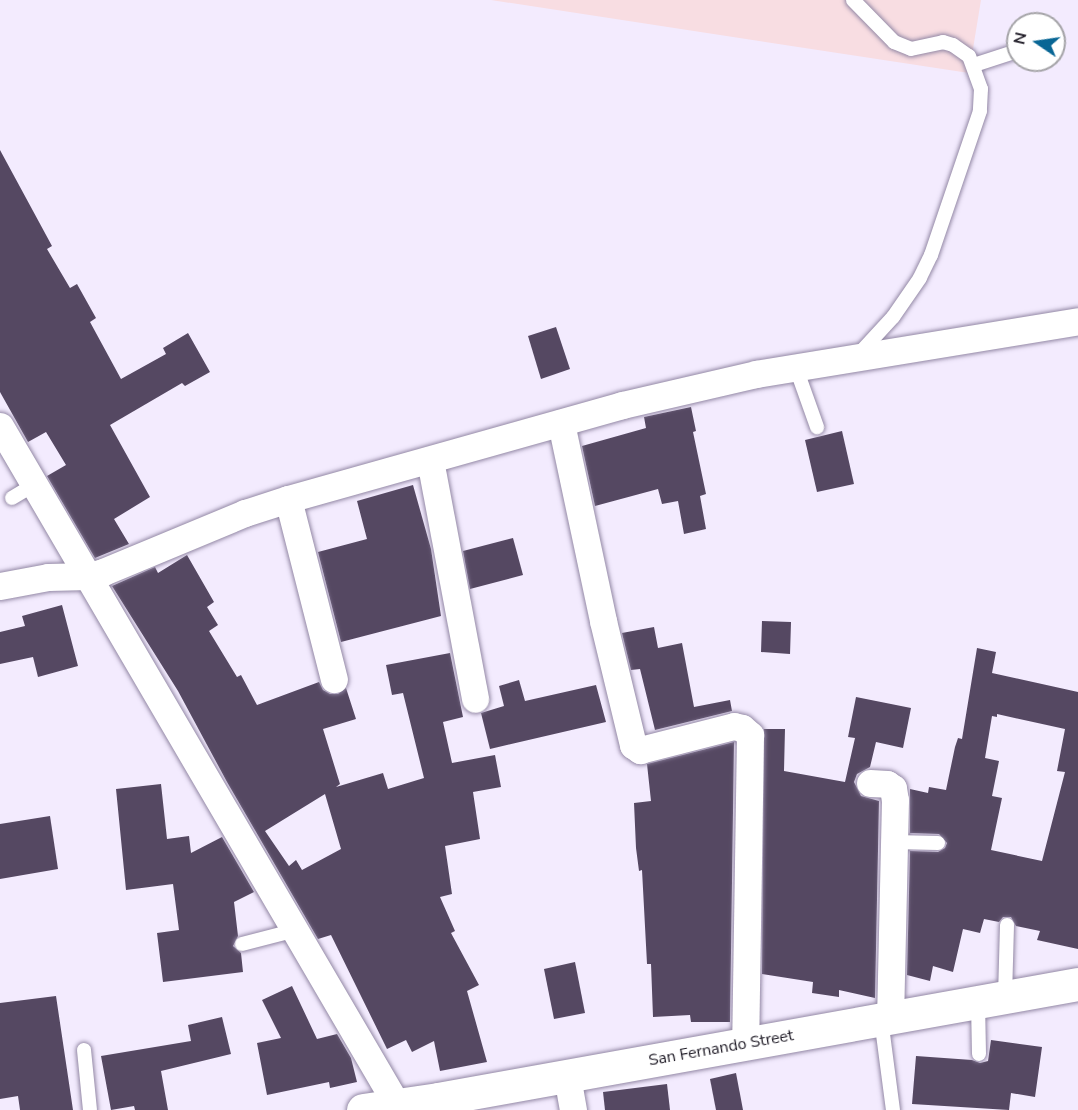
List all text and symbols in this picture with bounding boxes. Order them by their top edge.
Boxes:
north arrow [1006,12,1066,72]
text: N [1008,30,1032,47]
street label: San Fernando Street [647,1026,795,1070]

